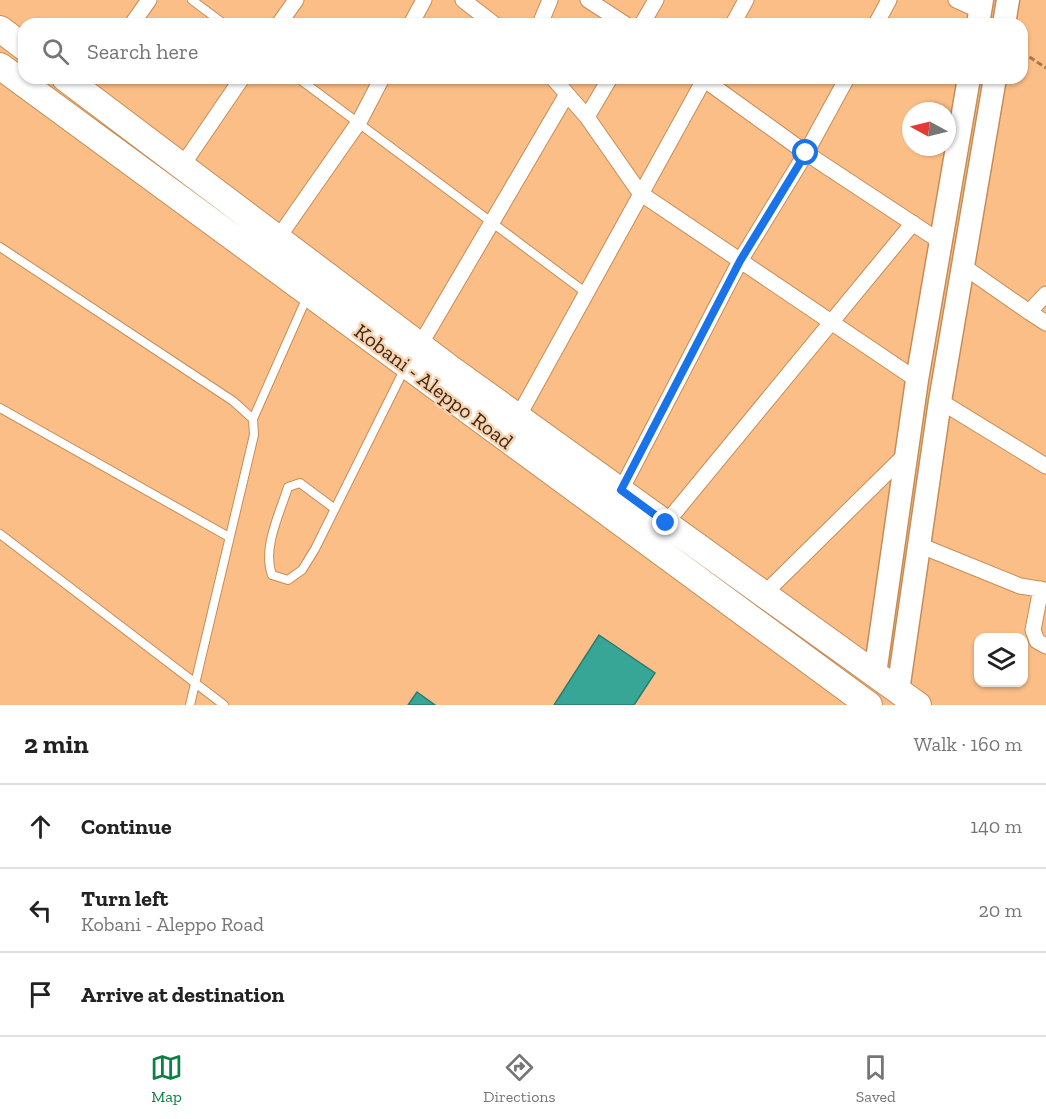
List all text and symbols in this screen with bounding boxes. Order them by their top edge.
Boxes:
search box [18,18,1028,84]
icon: search [39,35,72,68]
text: Search here [87,38,198,65]
north arrow [902,102,956,156]
route start [792,139,818,165]
street label: Kobani - Aleppo Road [350,318,519,454]
route end [652,509,678,535]
map controls [974,633,1028,687]
button: layers [974,633,1028,687]
text: 2 min [24,728,89,760]
text: Walk · 160 m [914,732,1022,756]
icon: ahead [24,810,57,843]
text: Continue [81,813,172,840]
text: 140 m [970,814,1022,838]
text: Turn left [81,885,168,912]
icon: left [24,894,57,927]
text: 20 m [978,898,1022,922]
text: Kobani - Aleppo Road [81,912,264,936]
icon: arrive [24,978,57,1011]
text: Arrive at destination [81,981,284,1008]
tab: Map [150,1051,183,1106]
tab: Directions [483,1051,556,1106]
tab: Saved [856,1051,896,1106]

